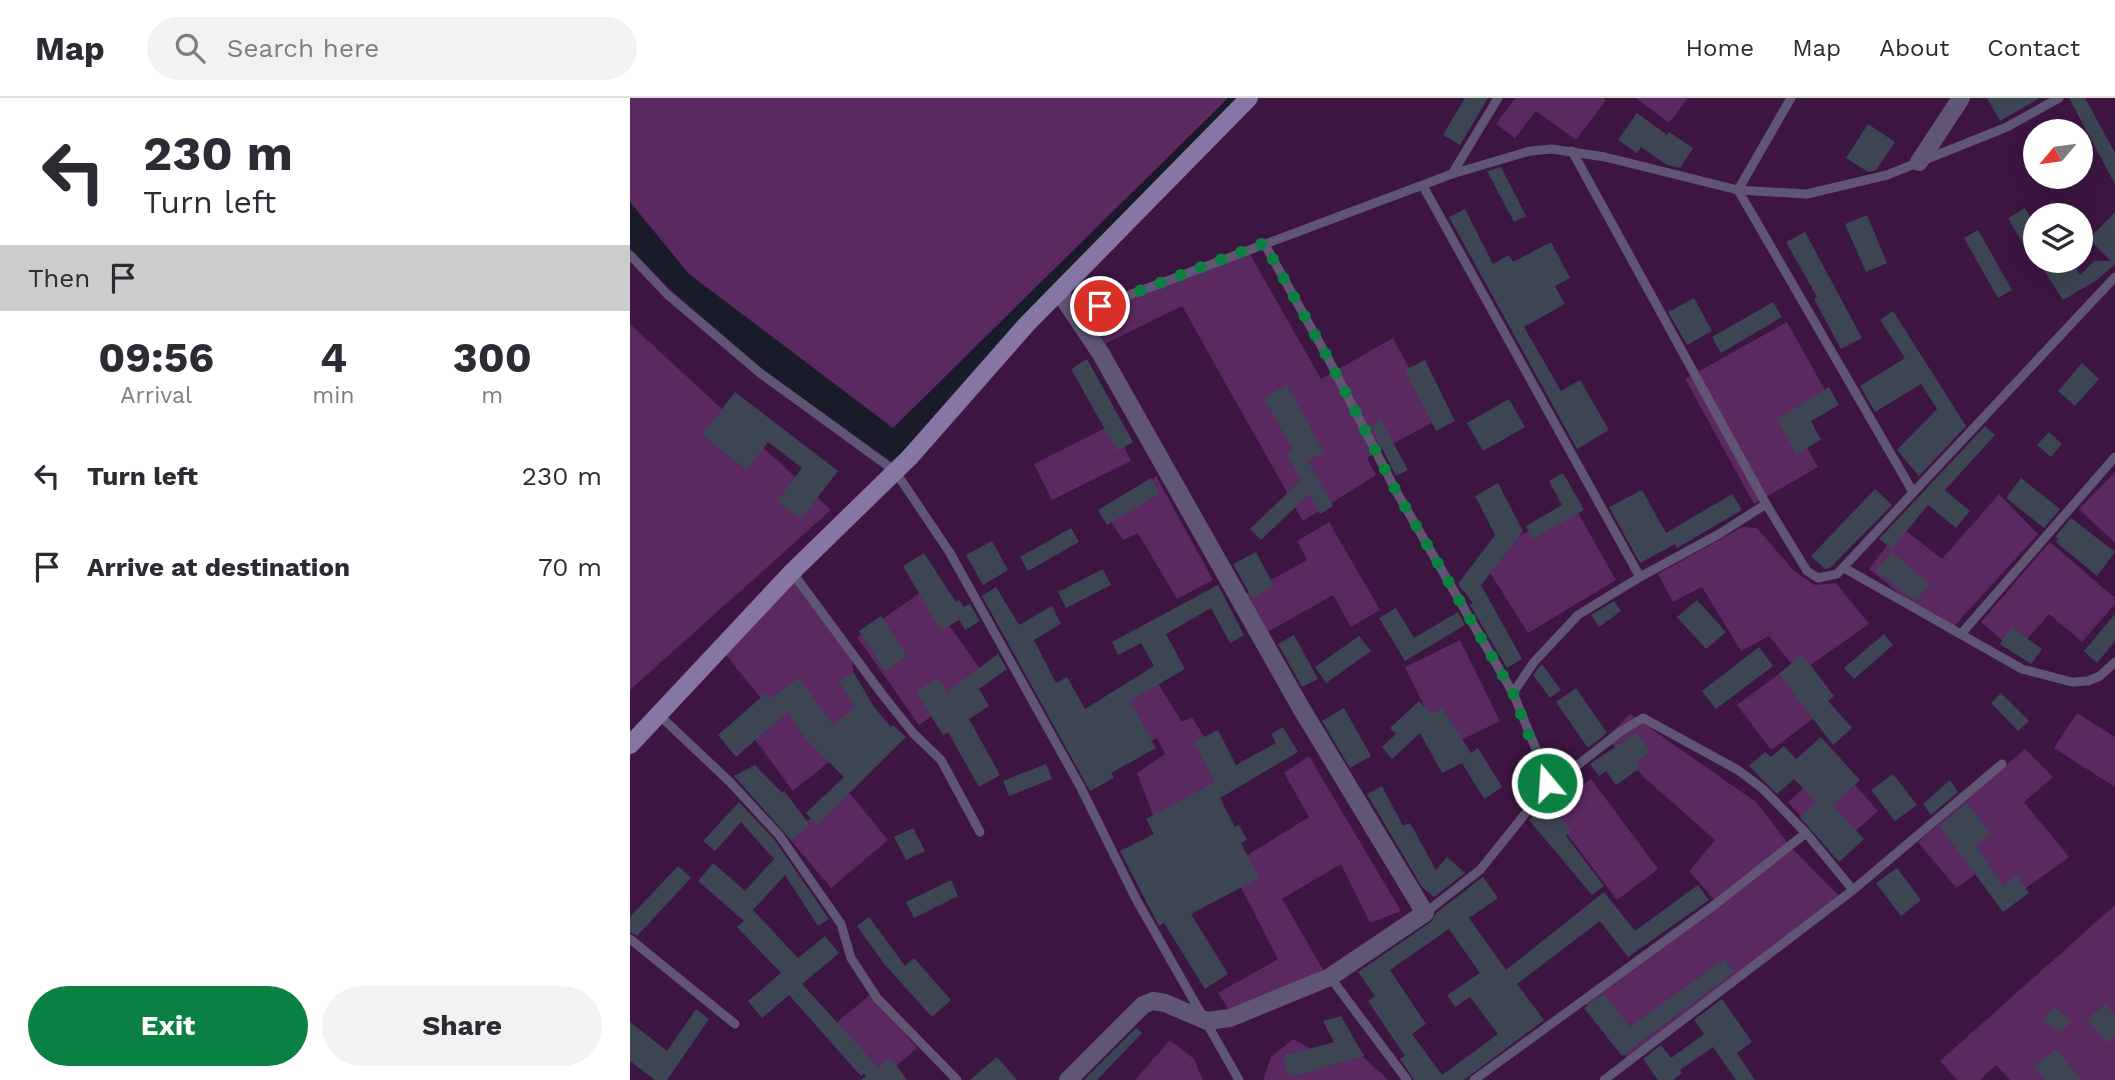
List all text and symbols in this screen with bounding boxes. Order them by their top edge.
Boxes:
search box [147,17,637,80]
text: Map [35,29,105,68]
icon: search [171,29,209,67]
text: Search here [227,33,379,63]
text: Home [1686,34,1754,62]
text: Map [1792,34,1841,62]
text: About [1879,34,1949,62]
text: Contact [1987,34,2080,62]
north arrow [2023,119,2093,189]
map controls [2023,119,2093,273]
text: 230 m [143,124,293,182]
icon: left [28,126,119,217]
text: Turn left [143,183,276,221]
button: layers [2023,203,2093,273]
icon: arrive [104,259,142,297]
text: Then [28,263,90,293]
pin [1070,276,1130,336]
icon: arrive [1081,287,1119,325]
text: 09:56 [98,333,214,382]
text: 4 [320,333,347,382]
text: 300 [453,333,532,382]
text: Arrival [120,382,192,409]
text: min [312,382,355,409]
text: m [481,382,503,409]
icon: left [28,457,66,495]
text: Turn left [87,461,198,491]
text: 230 m [522,461,602,491]
icon: arrive [28,548,66,586]
text: Arrive at destination [87,552,350,582]
text: 70 m [538,552,602,582]
position arrow [1510,746,1584,820]
button: Exit [28,986,308,1066]
button: Share [322,986,602,1066]

